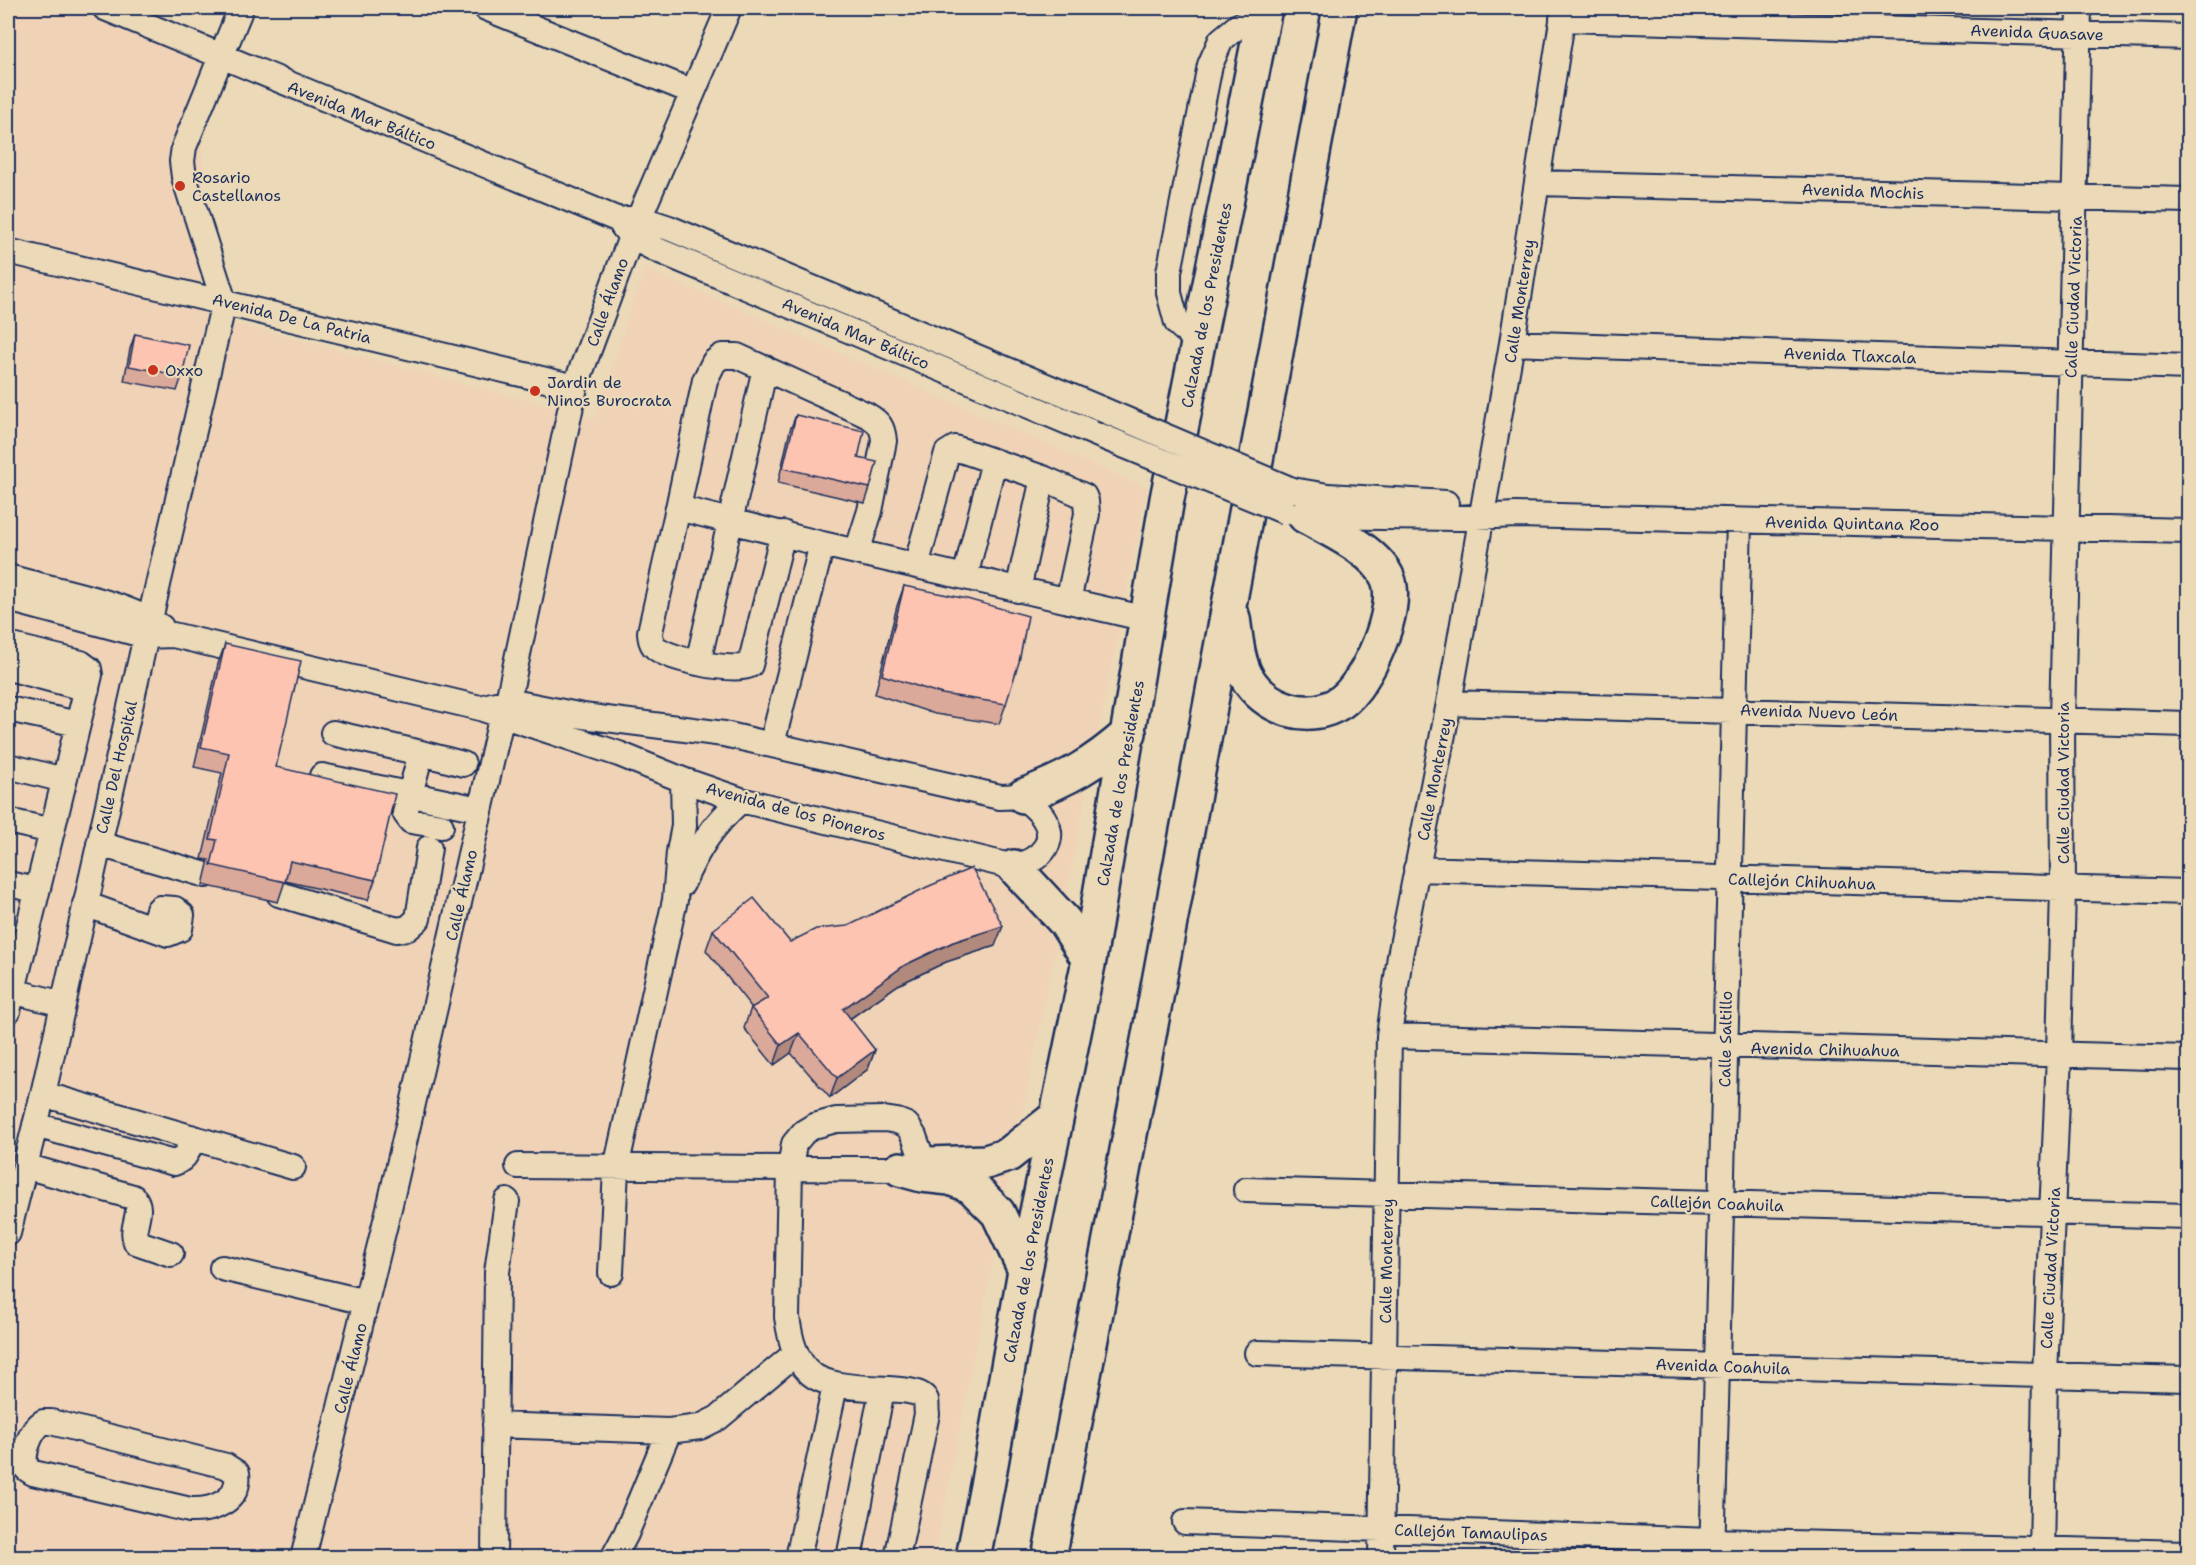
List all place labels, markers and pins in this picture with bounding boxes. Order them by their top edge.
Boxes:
place label: Rosario Castellanos [192,167,281,206]
marker: Rosario Castellanos [173,179,187,193]
place label: Oxxo [165,360,203,381]
marker: Oxxo [146,363,160,377]
place label: Jardin de Ninos Burocrata [547,372,672,411]
marker: Jardin de Ninos Burocrata [528,384,542,398]

